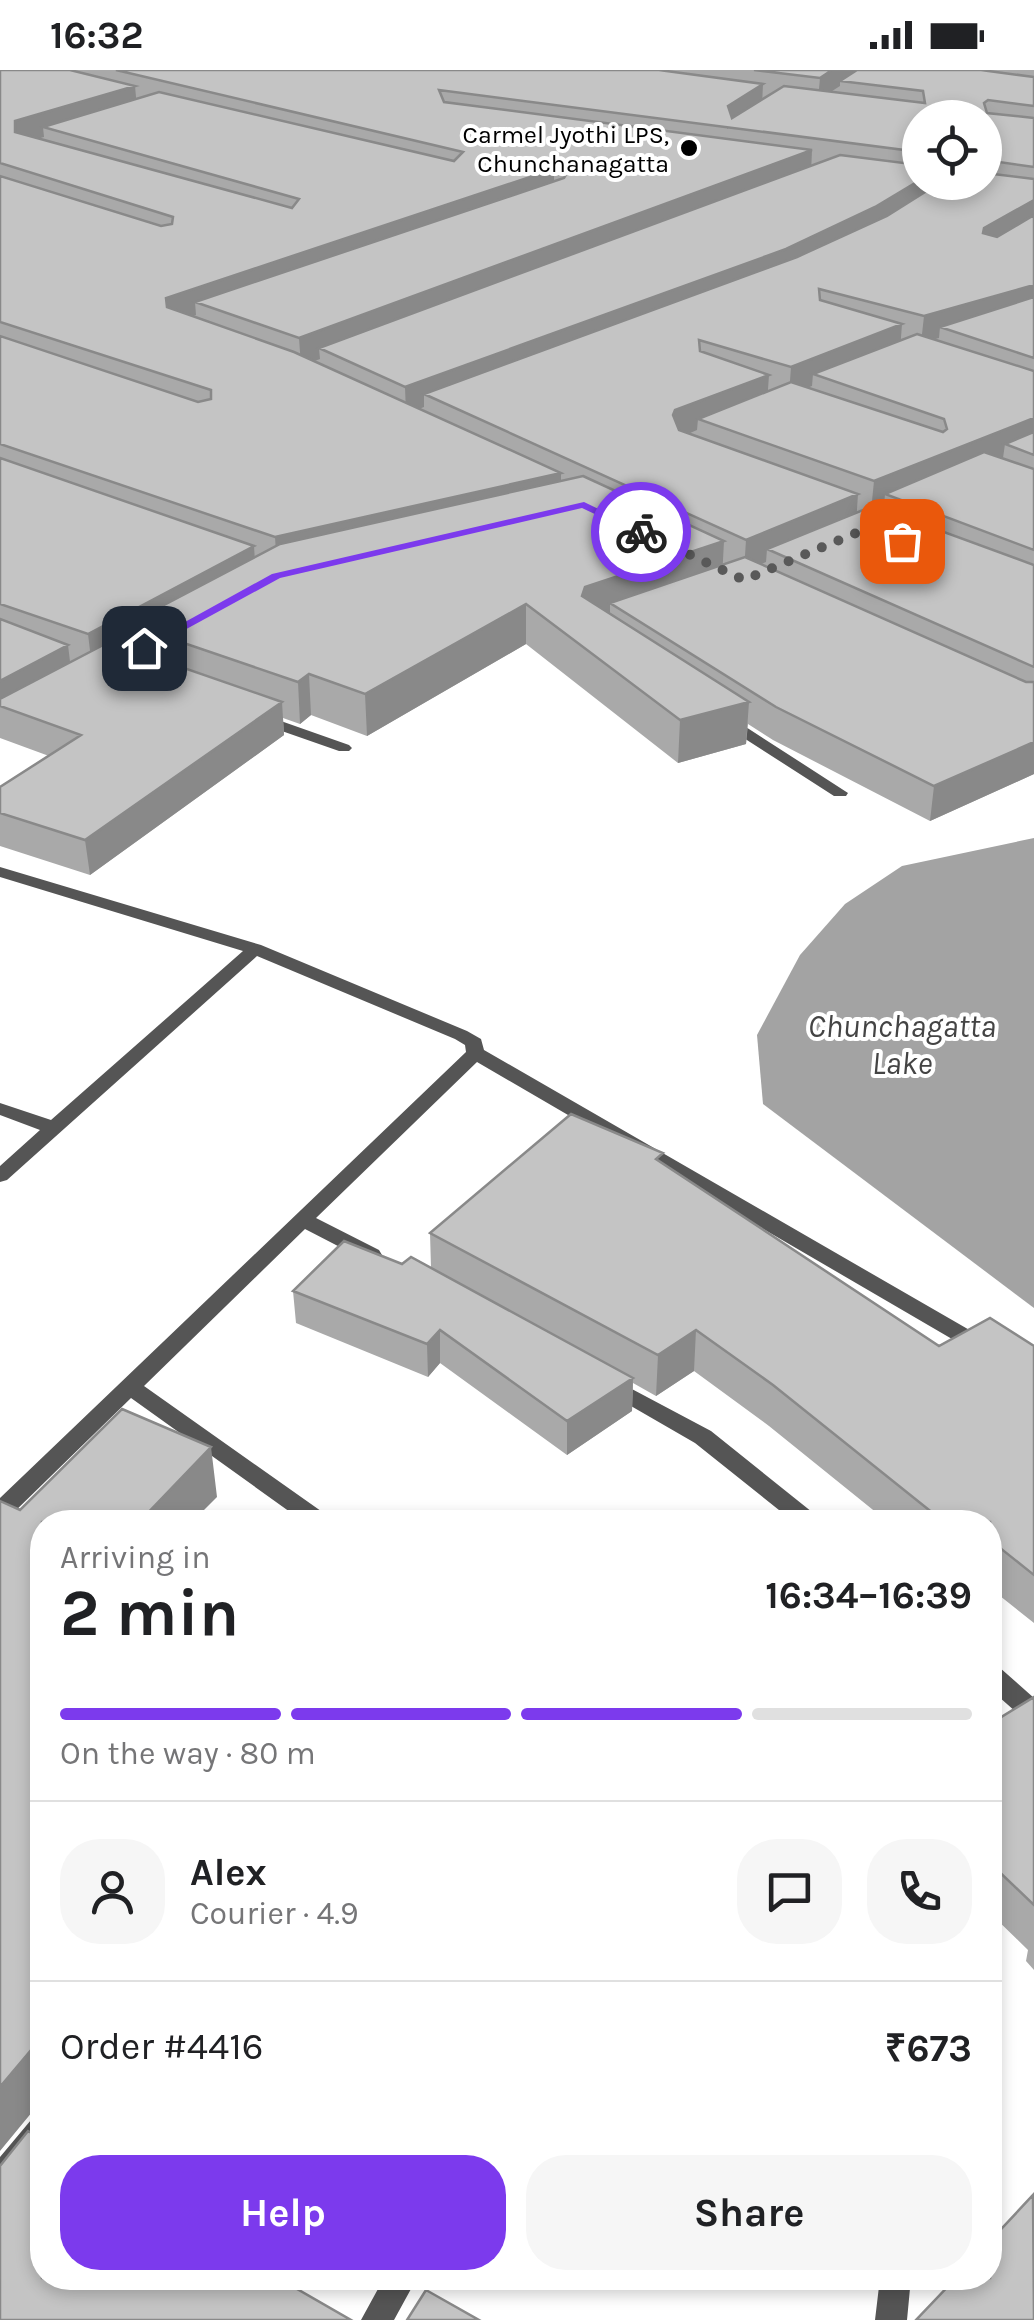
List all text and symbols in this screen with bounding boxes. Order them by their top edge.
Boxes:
text: 16:32 [50,13,143,58]
map controls [902,100,1002,200]
button: locate [902,100,1002,200]
place label: Carmel Jyothi LPS, Chunchanagatta [463,120,669,178]
marker: Carmel Jyothi LPS, Chunchanagatta [678,137,700,159]
courier [591,482,691,582]
pin [860,499,945,584]
icon: bike [614,505,669,560]
icon: bag [875,514,930,569]
pin [102,606,187,691]
icon: home [117,621,172,676]
water label: Chunchagatta Lake [808,1008,996,1082]
text: Arriving in [60,1539,211,1576]
text: 16:34–16:39 [765,1573,972,1618]
text: 2 min [60,1575,239,1651]
text: On the way · 80 m [60,1735,316,1772]
button: person [60,1839,165,1944]
button: chat [737,1839,842,1944]
button: phone [867,1839,972,1944]
text: Alex [190,1850,267,1895]
text: Courier · 4.9 [190,1895,359,1932]
text: Order #4416 [60,2024,264,2069]
text: ₹673 [885,2026,972,2071]
button: Help [60,2155,506,2270]
button: Share [526,2155,972,2270]

